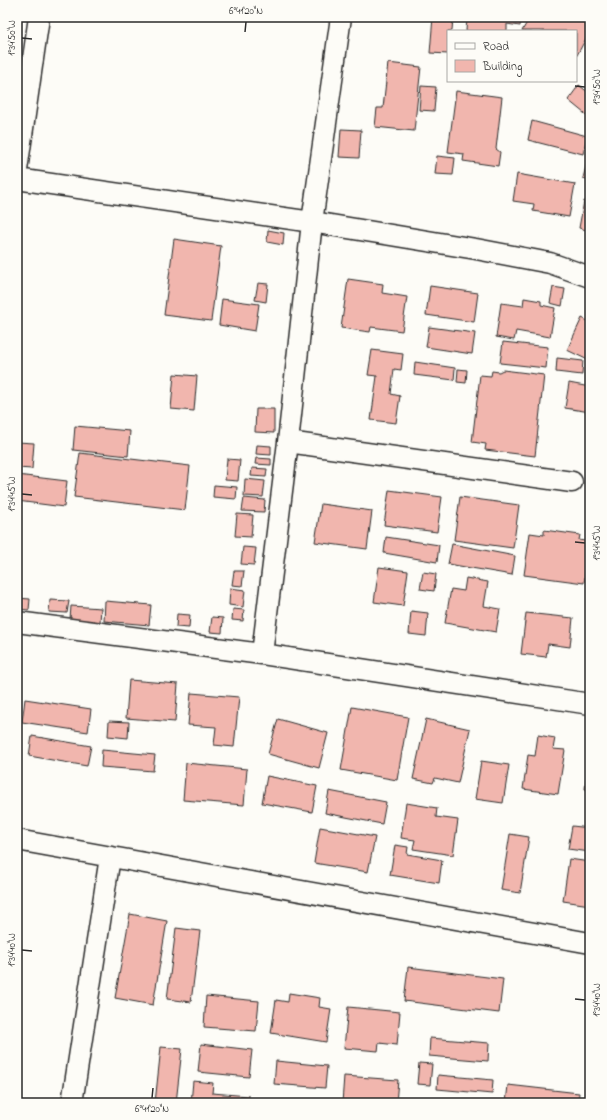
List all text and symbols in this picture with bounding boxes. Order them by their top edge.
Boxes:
text: 6°41'20"N [229,4,263,19]
text: 1°34'50"W [5,20,20,56]
legend [447,30,577,82]
text: Road [483,38,509,56]
text: Building [482,58,522,77]
text: 1°34'50"W [590,69,605,105]
text: 1°34'45"W [5,476,20,512]
text: 1°34'45"W [590,525,605,561]
text: 1°34'40"W [5,933,20,967]
text: 1°34'40"W [590,983,605,1017]
text: 6°41'20"N [135,1102,169,1117]

